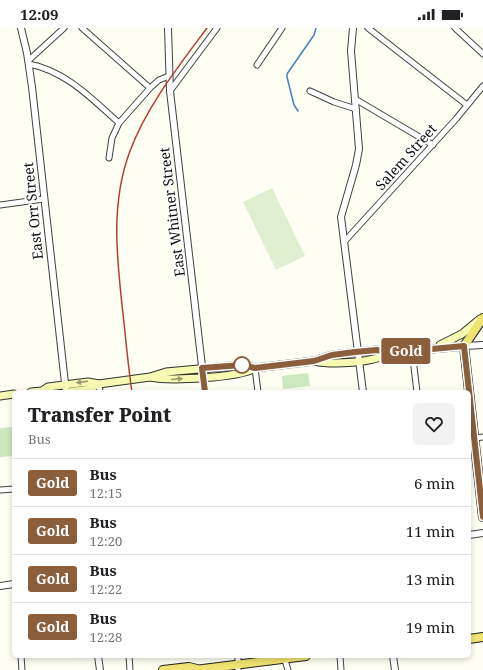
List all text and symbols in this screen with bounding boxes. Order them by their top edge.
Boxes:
text: 12:09 [20,4,58,24]
street label: Salem Street [371,119,441,194]
street label: East Whitner Street [154,146,189,278]
street label: East Orr Street [18,161,47,261]
line badge: Gold [378,338,434,364]
text: Gold [389,341,423,360]
unlabelled marker [233,356,251,374]
one-way arrow [171,376,183,382]
one-way arrow [76,379,88,386]
text: Transfer Point [28,402,171,428]
button: heart [413,403,455,445]
text: Bus [28,430,51,448]
text: Bus [89,464,117,484]
text: Gold [36,473,69,492]
text: 6 min [414,473,455,493]
text: 12:15 [89,484,122,502]
text: Bus [89,512,117,532]
text: Gold [36,521,69,540]
text: 11 min [406,521,455,541]
text: 12:20 [89,532,122,550]
text: Bus [89,560,117,580]
text: Gold [36,569,69,588]
text: 13 min [406,569,455,589]
text: 12:22 [89,580,122,598]
text: Bus [89,608,117,628]
text: Gold [36,617,69,636]
text: 19 min [406,617,455,637]
text: 12:28 [89,628,122,646]

